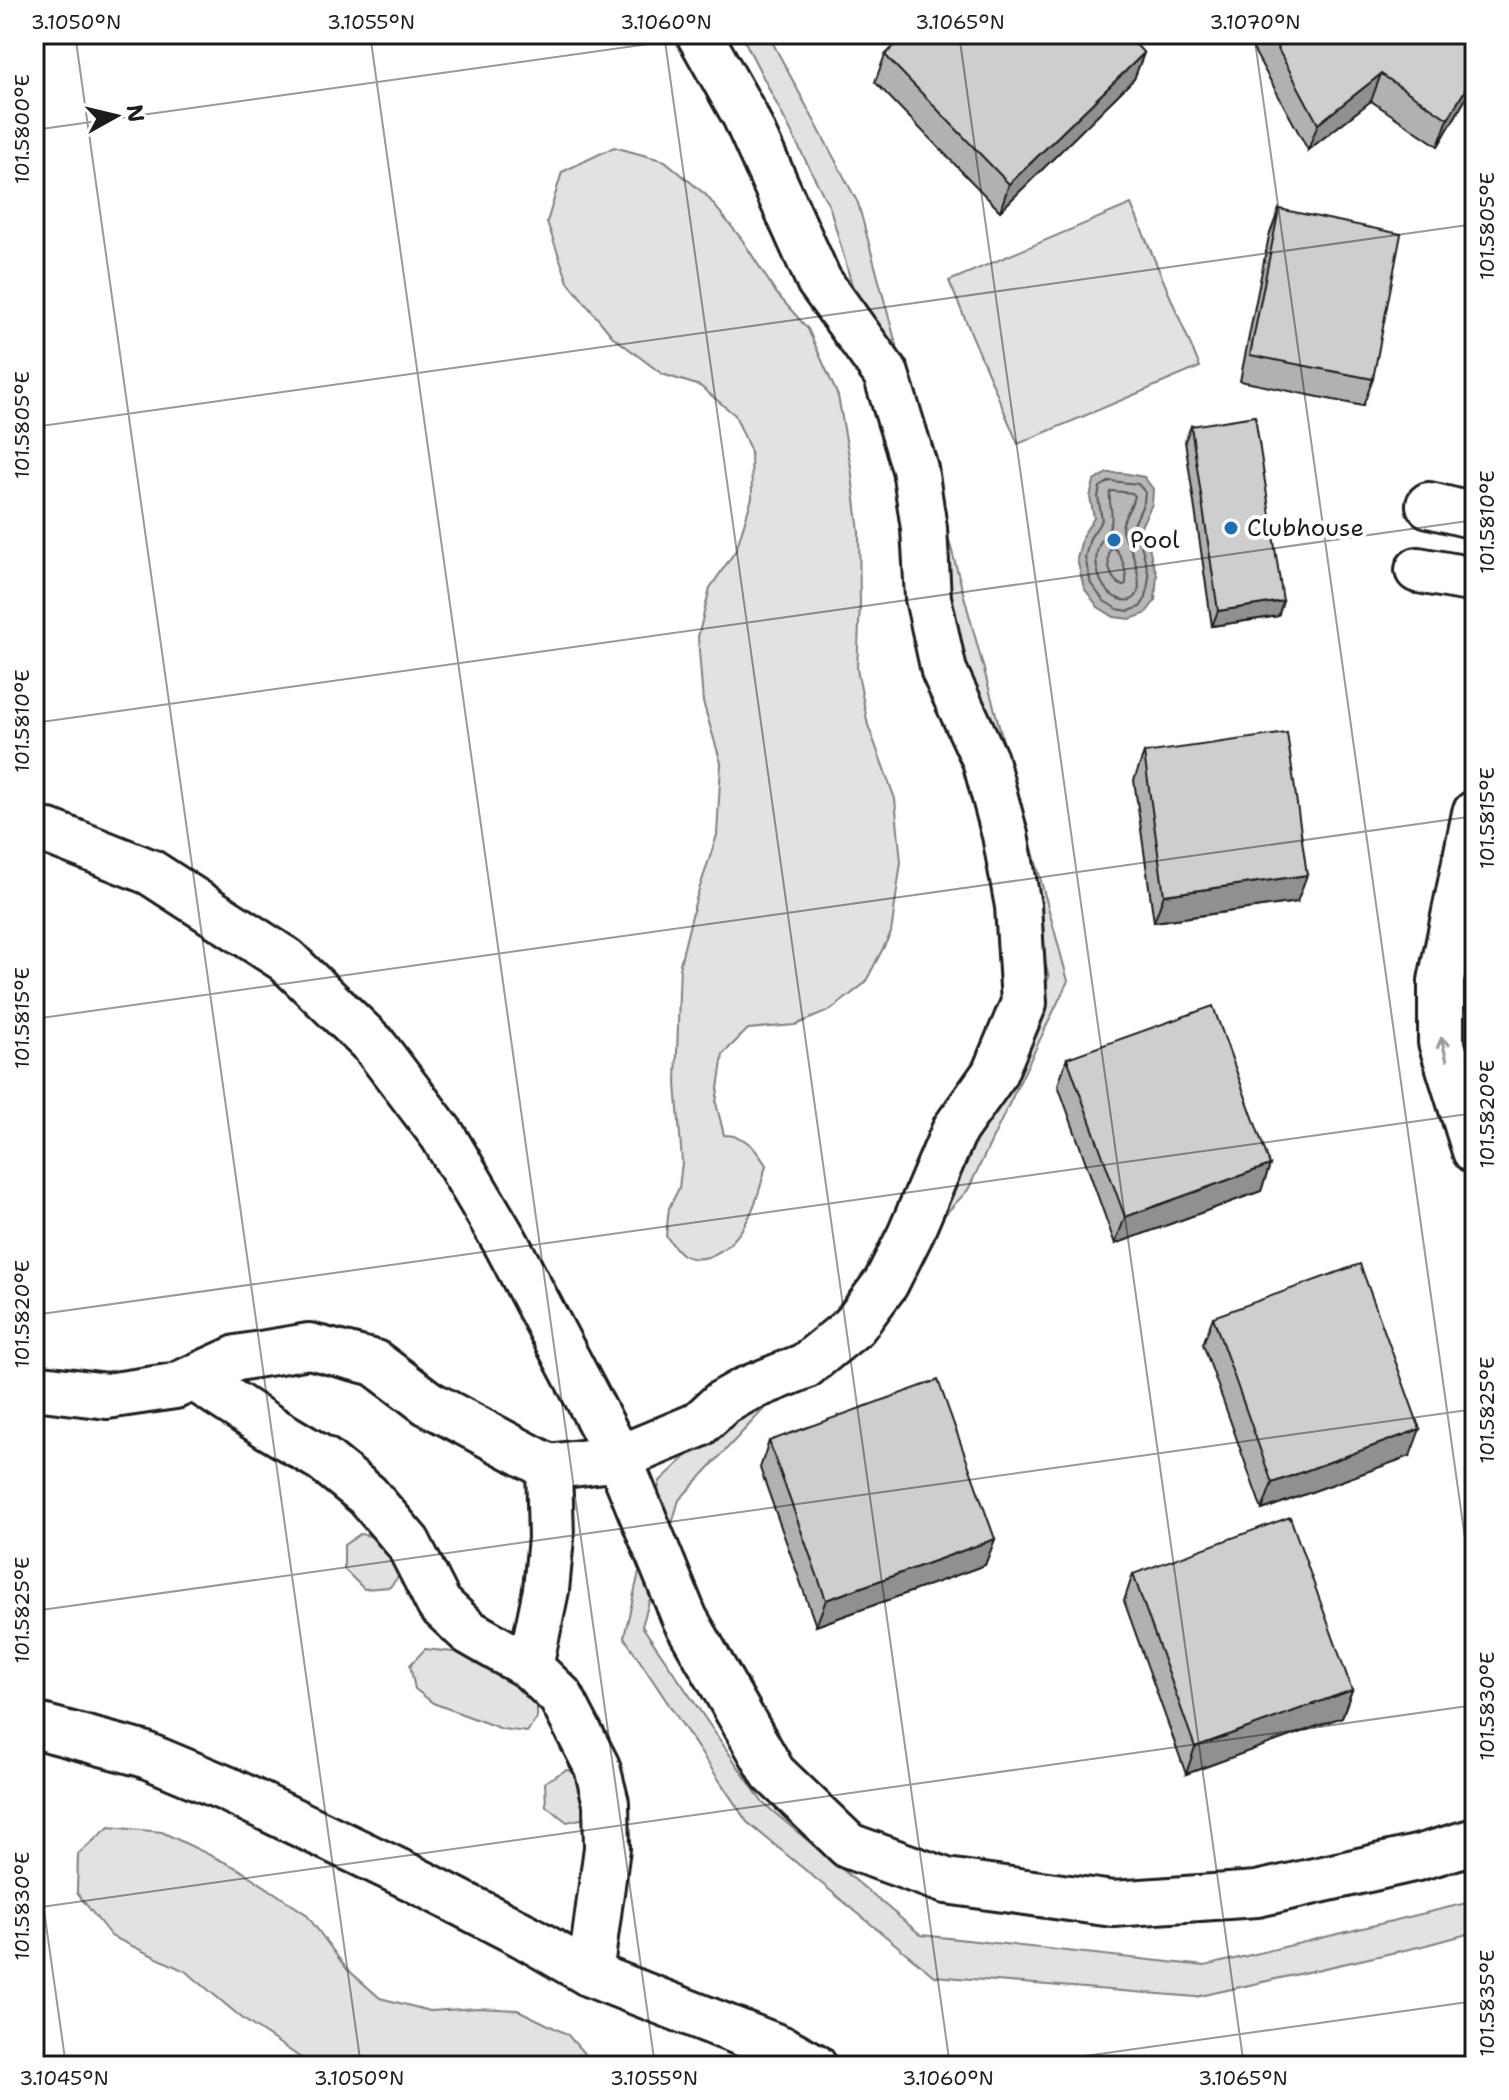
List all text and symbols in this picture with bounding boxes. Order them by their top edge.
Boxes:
text: 3.1050°N [31,9,121,35]
text: 3.1055°N [327,9,415,35]
text: 3.1060°N [620,9,712,35]
text: 3.1065°N [915,9,1005,35]
text: 3.1070°N [1210,9,1300,35]
text: 101.5800°E [9,74,35,184]
north arrow [76,76,156,156]
text: N [120,103,151,124]
text: 101.5805°E [1474,172,1500,280]
text: 101.5805°E [9,371,35,479]
text: 101.5810°E [1474,470,1500,574]
place label: Clubhouse [1247,512,1364,544]
marker: Clubhouse [1222,519,1240,537]
place label: Pool [1130,524,1180,556]
marker: Pool [1105,531,1123,549]
text: 101.5810°E [9,669,35,773]
text: 101.5815°E [1474,767,1500,869]
text: 101.5815°E [9,967,35,1069]
one-way arrow [1436,1037,1451,1063]
text: 101.5820°E [1474,1060,1500,1168]
text: 101.5820°E [9,1260,35,1368]
text: 101.5825°E [1474,1356,1500,1464]
text: 101.5825°E [9,1556,35,1664]
text: 101.5830°E [1474,1651,1500,1761]
text: 101.5830°E [9,1851,35,1961]
text: 101.5835°E [1474,1949,1500,2057]
text: 3.1045°N [19,2065,109,2091]
text: 3.1050°N [314,2065,404,2091]
text: 3.1055°N [610,2065,698,2091]
text: 3.1060°N [902,2065,994,2091]
text: 3.1065°N [1198,2065,1288,2091]

